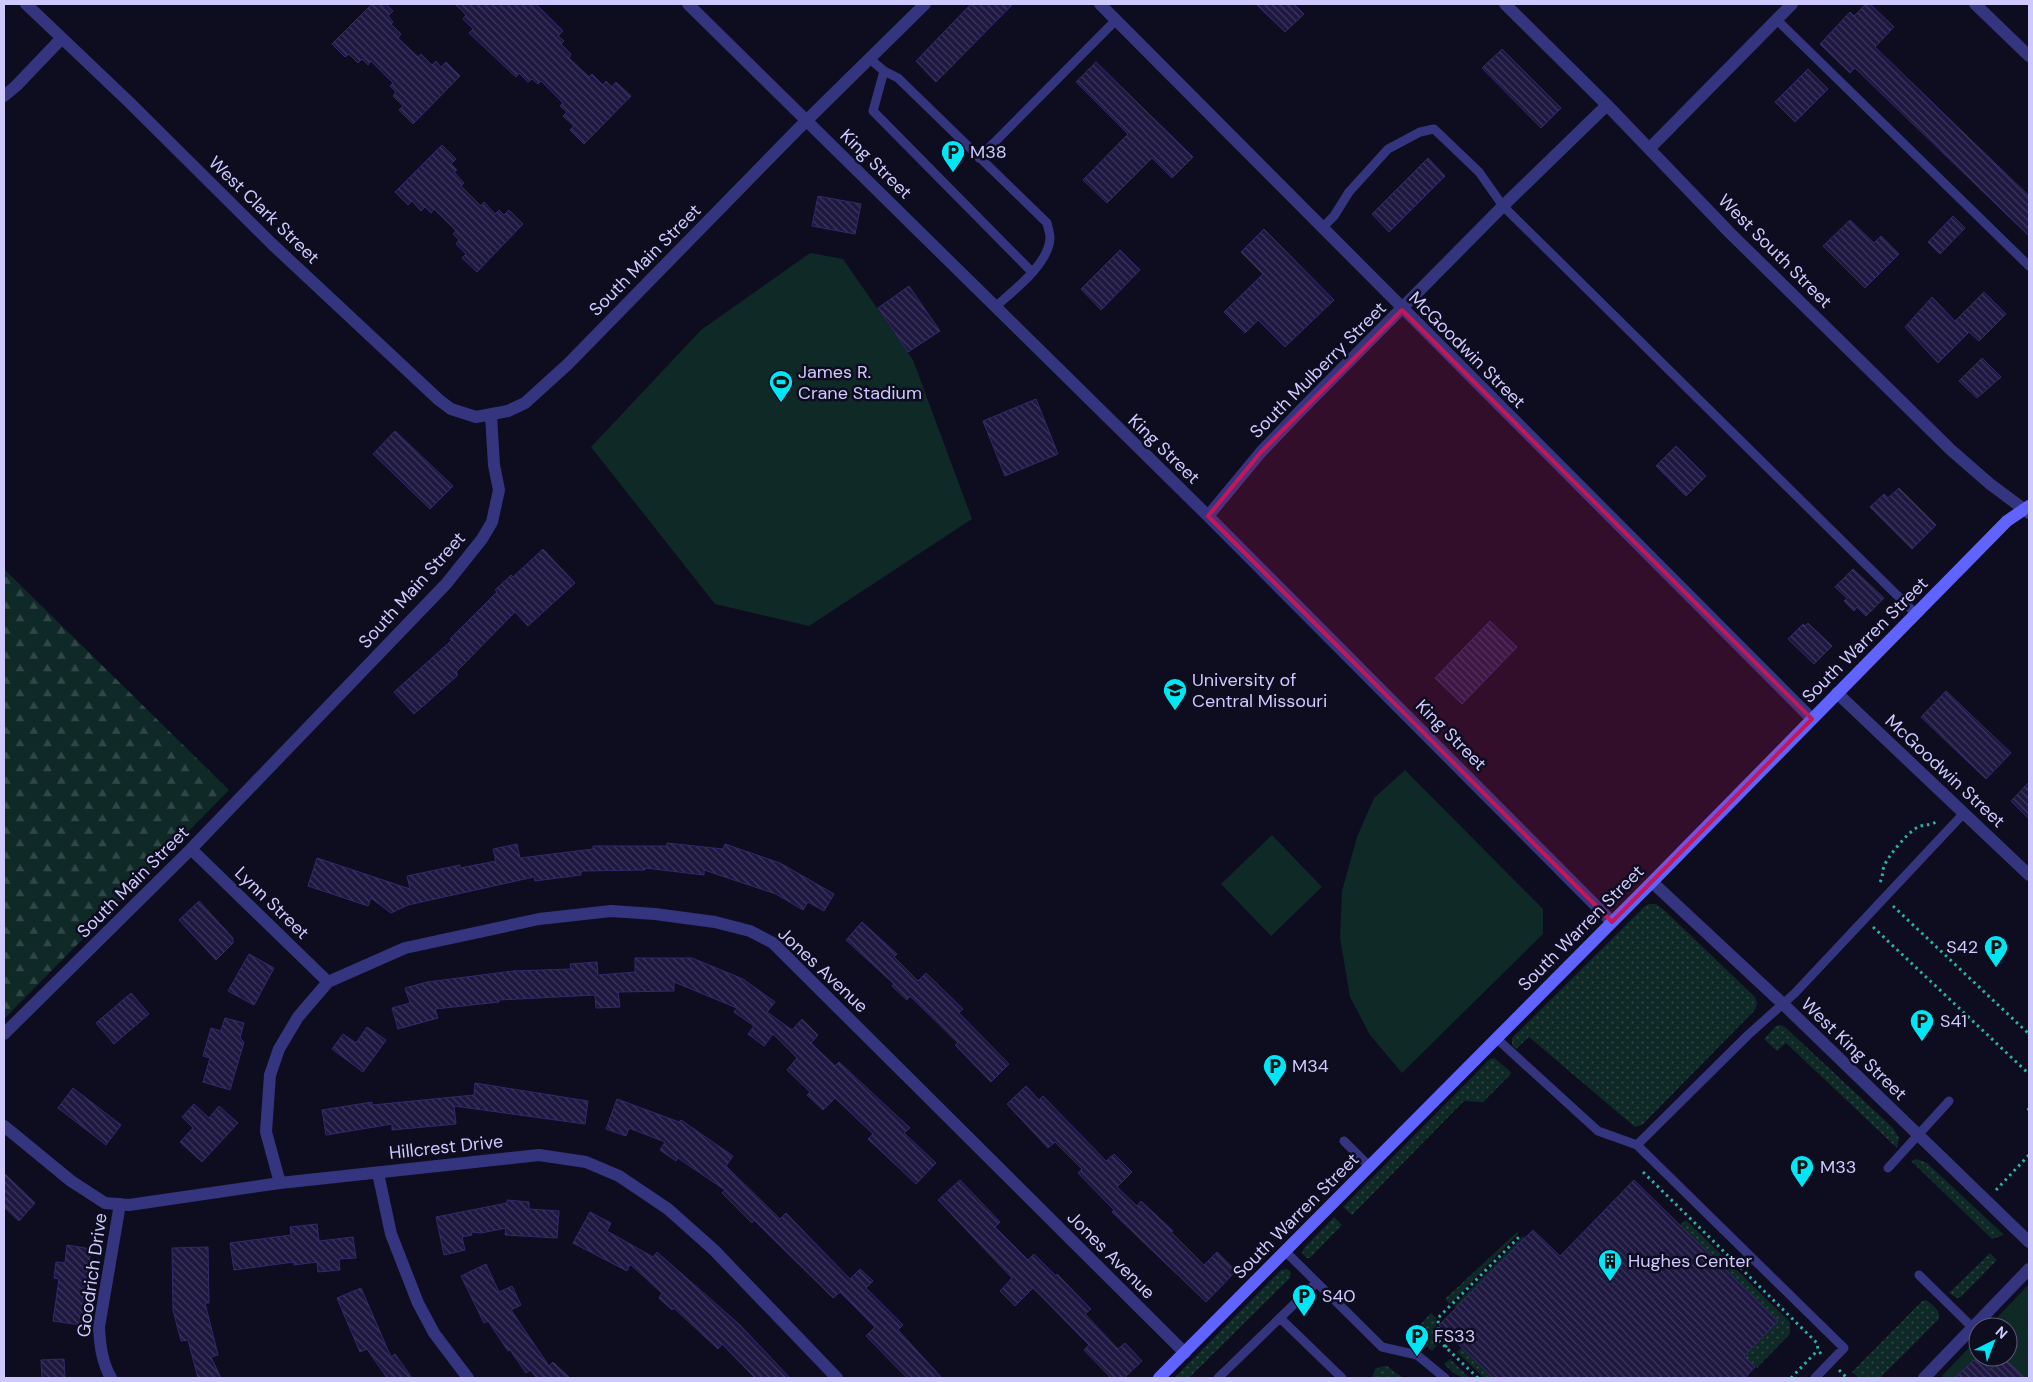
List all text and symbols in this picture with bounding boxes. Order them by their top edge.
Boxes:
street label: King Street [835,124,917,204]
parking icon: M38 [940,139,966,173]
place label: M38 [970,140,1007,164]
street label: West Clark Street [203,151,325,269]
street label: West South Street [1713,189,1837,313]
street label: South Main Street [584,199,706,321]
street label: McGoodwin Street [1403,286,1531,414]
street label: South Mulberry Street [1245,297,1391,443]
place label: James R. Crane Stadium [798,360,922,405]
sports icon: James R. Crane Stadium [768,369,794,403]
street label: King Street [1123,409,1205,489]
street label: South Main Street [353,527,471,653]
street label: South Warren Street [1797,572,1933,708]
place label: University of Central Missouri [1192,668,1327,713]
school or university icon: University of Central Missouri [1162,677,1188,711]
street label: King Street [1410,694,1492,776]
street label: McGoodwin Street [1880,709,2010,833]
street label: South Main Street [72,821,194,943]
street label: South Warren Street [1513,860,1649,996]
street label: Lynn Street [230,861,314,945]
street label: Jones Avenue [773,922,873,1018]
parking icon: S42 [1983,934,2009,968]
place label: S42 [1946,935,1978,959]
street label: West King Street [1796,992,1912,1106]
parking icon: S41 [1909,1008,1935,1042]
place label: S41 [1940,1009,1967,1033]
parking icon: M34 [1262,1053,1288,1087]
place label: M34 [1292,1054,1329,1078]
street label: Hillcrest Drive [388,1129,504,1165]
street label: South Warren Street [1228,1148,1364,1284]
parking icon: M33 [1789,1154,1815,1188]
place label: M33 [1820,1155,1856,1179]
street label: Jones Avenue [1062,1206,1160,1304]
street label: Goodrich Drive [71,1211,113,1339]
building icon: Hughes Center [1597,1248,1623,1282]
place label: Hughes Center [1628,1249,1753,1273]
parking icon: S40 [1291,1283,1317,1317]
place label: S40 [1322,1284,1356,1308]
north arrow [1968,1317,2018,1367]
text: N [1992,1322,2012,1342]
parking icon: FS33 [1404,1323,1430,1357]
place label: FS33 [1434,1324,1475,1348]

